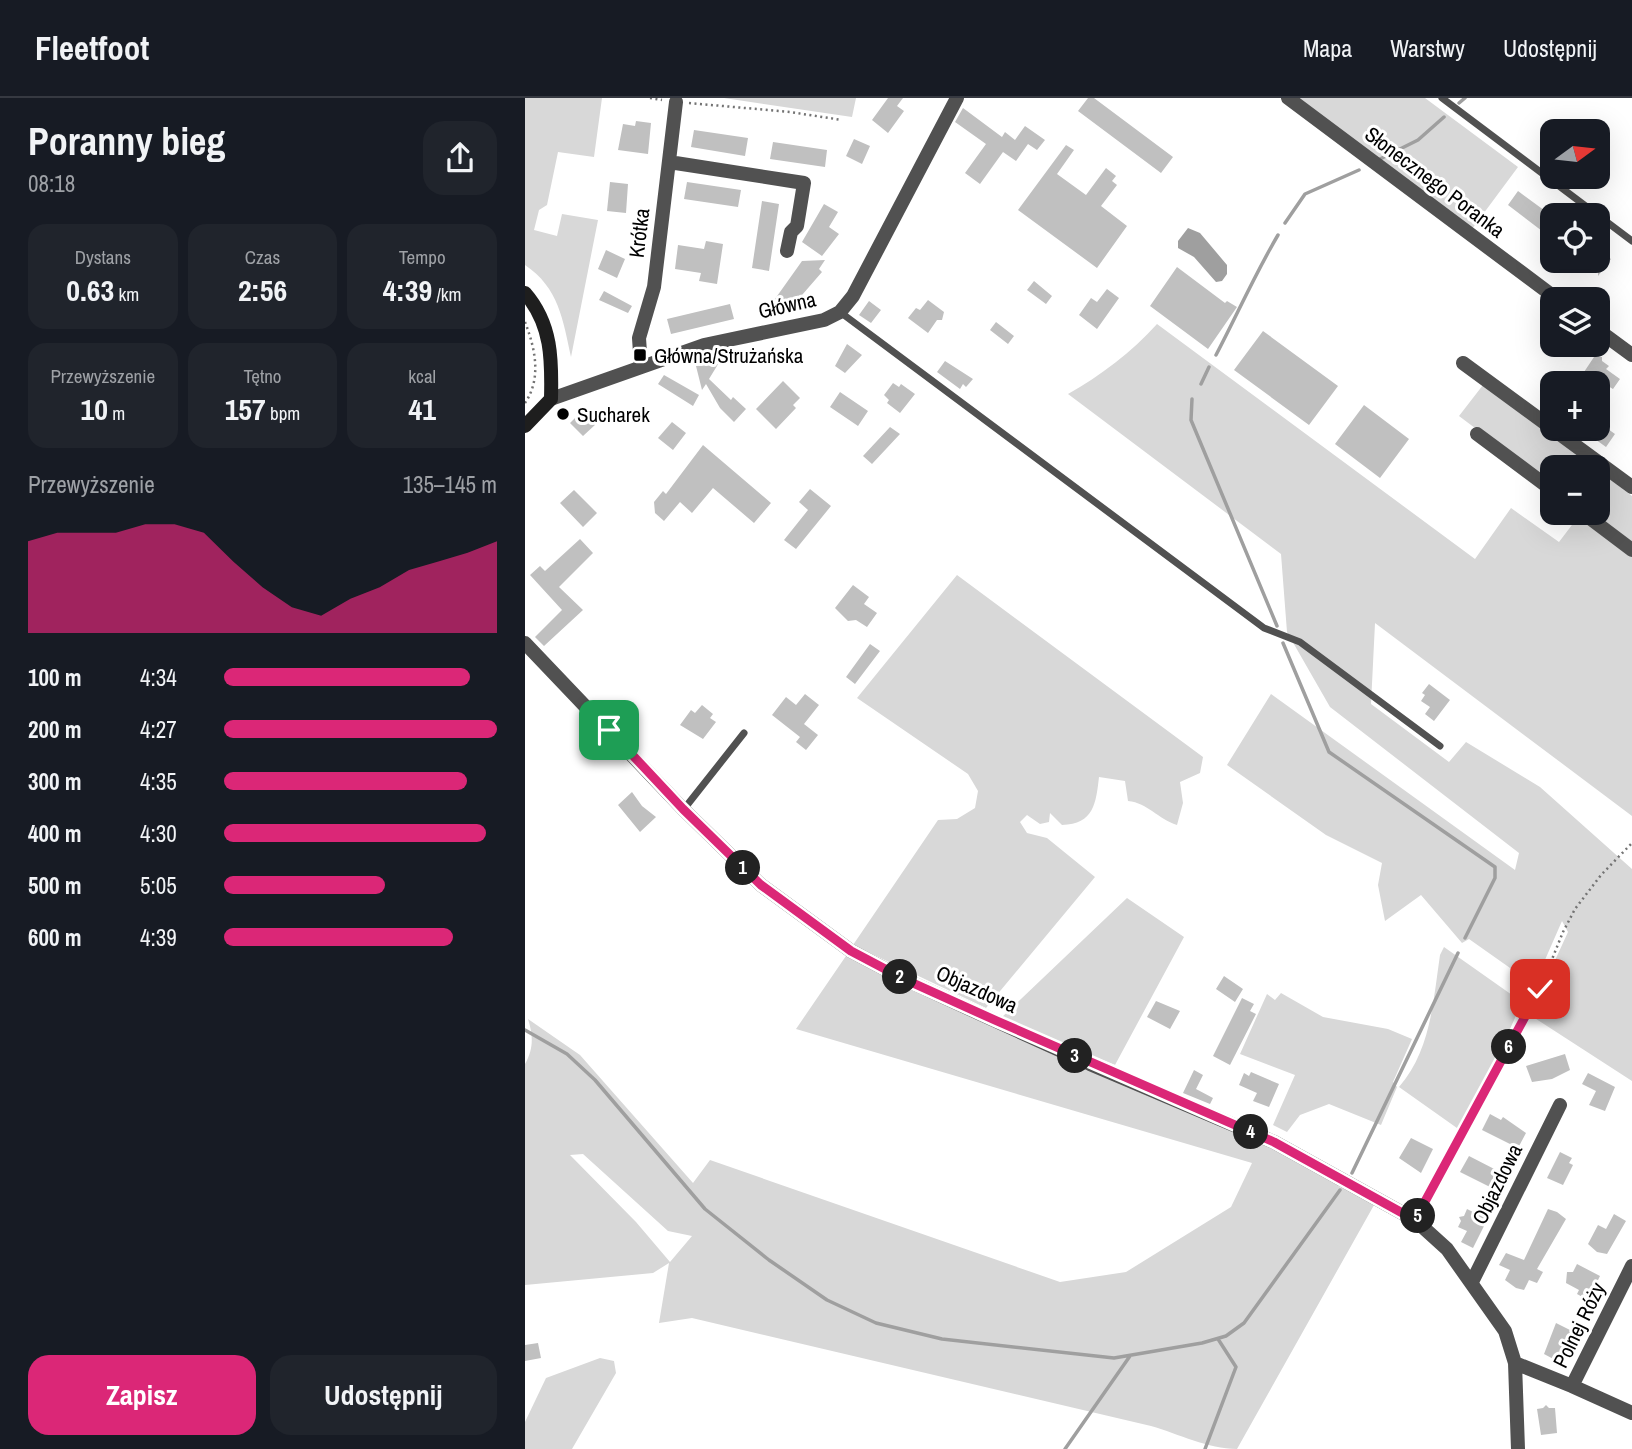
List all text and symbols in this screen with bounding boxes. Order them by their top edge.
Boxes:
text: Fleetfoot [35,26,149,70]
text: Mapa [1303,32,1352,64]
text: Warstwy [1390,32,1465,64]
text: Udostępnij [1503,32,1597,64]
text: Poranny bieg [28,116,225,167]
north arrow [1540,119,1610,189]
map controls [1540,119,1610,525]
street label: Słonecznego Poranka [1359,120,1511,245]
button: share [423,121,497,195]
text: 08:18 [28,168,75,199]
button: locate [1540,203,1610,273]
street label: Krótka [622,206,656,259]
text: Dystans [75,244,131,270]
text: Czas [245,244,280,270]
text: Tempo [399,244,446,270]
text: 0.63 [66,270,114,310]
text: 2:56 [238,270,287,310]
text: 4:39 [383,270,432,310]
text: km [114,281,139,307]
text: /km [432,281,462,307]
street label: Główna [755,284,819,326]
button: layers [1540,287,1610,357]
place label: Główna/Strużańska [654,341,804,370]
marker: Główna/Strużańska [632,347,648,363]
text: Przewyższenie [50,363,155,389]
text: Tętno [243,363,282,389]
text: kcal [408,363,436,389]
button: + [1540,371,1610,441]
text: 10 [80,389,108,429]
text: 157 [225,389,266,429]
text: 41 [408,389,436,429]
text: m [108,400,125,426]
text: bpm [266,400,300,426]
place label: Sucharek [577,400,650,429]
marker: Sucharek [555,406,571,422]
button: − [1540,455,1610,525]
text: Przewyższenie [28,469,155,500]
text: 135–145 m [403,469,497,500]
text: 100 m [28,662,81,693]
text: 4:34 [140,662,177,693]
pin [579,700,639,760]
icon: arrive [590,711,628,749]
text: 200 m [28,714,81,745]
text: 4:27 [140,714,177,745]
text: 300 m [28,766,81,797]
text: 4:35 [140,766,177,797]
text: 400 m [28,818,81,849]
text: 4:30 [140,818,177,849]
pin: 1 [725,850,760,886]
text: 1 [738,854,747,880]
text: 500 m [28,870,81,901]
text: 5:05 [140,870,177,901]
text: 600 m [28,922,81,953]
text: 4:39 [140,922,177,953]
street label: Objazdowa [932,958,1023,1020]
pin [1510,959,1570,1019]
pin: 2 [883,960,917,994]
text: 2 [895,963,904,989]
icon: check [1521,970,1559,1008]
pin: 6 [1492,1030,1527,1065]
text: 6 [1504,1033,1513,1059]
pin: 3 [1057,1038,1093,1074]
text: 3 [1070,1042,1079,1068]
pin: 4 [1233,1114,1269,1150]
text: 4 [1246,1118,1255,1144]
street label: Objazdowa [1465,1139,1529,1229]
pin: 5 [1401,1198,1435,1234]
text: 5 [1413,1202,1422,1228]
street label: Polnej Róży [1546,1277,1612,1373]
button: Zapisz [28,1355,256,1435]
button: Udostępnij [270,1355,497,1435]

